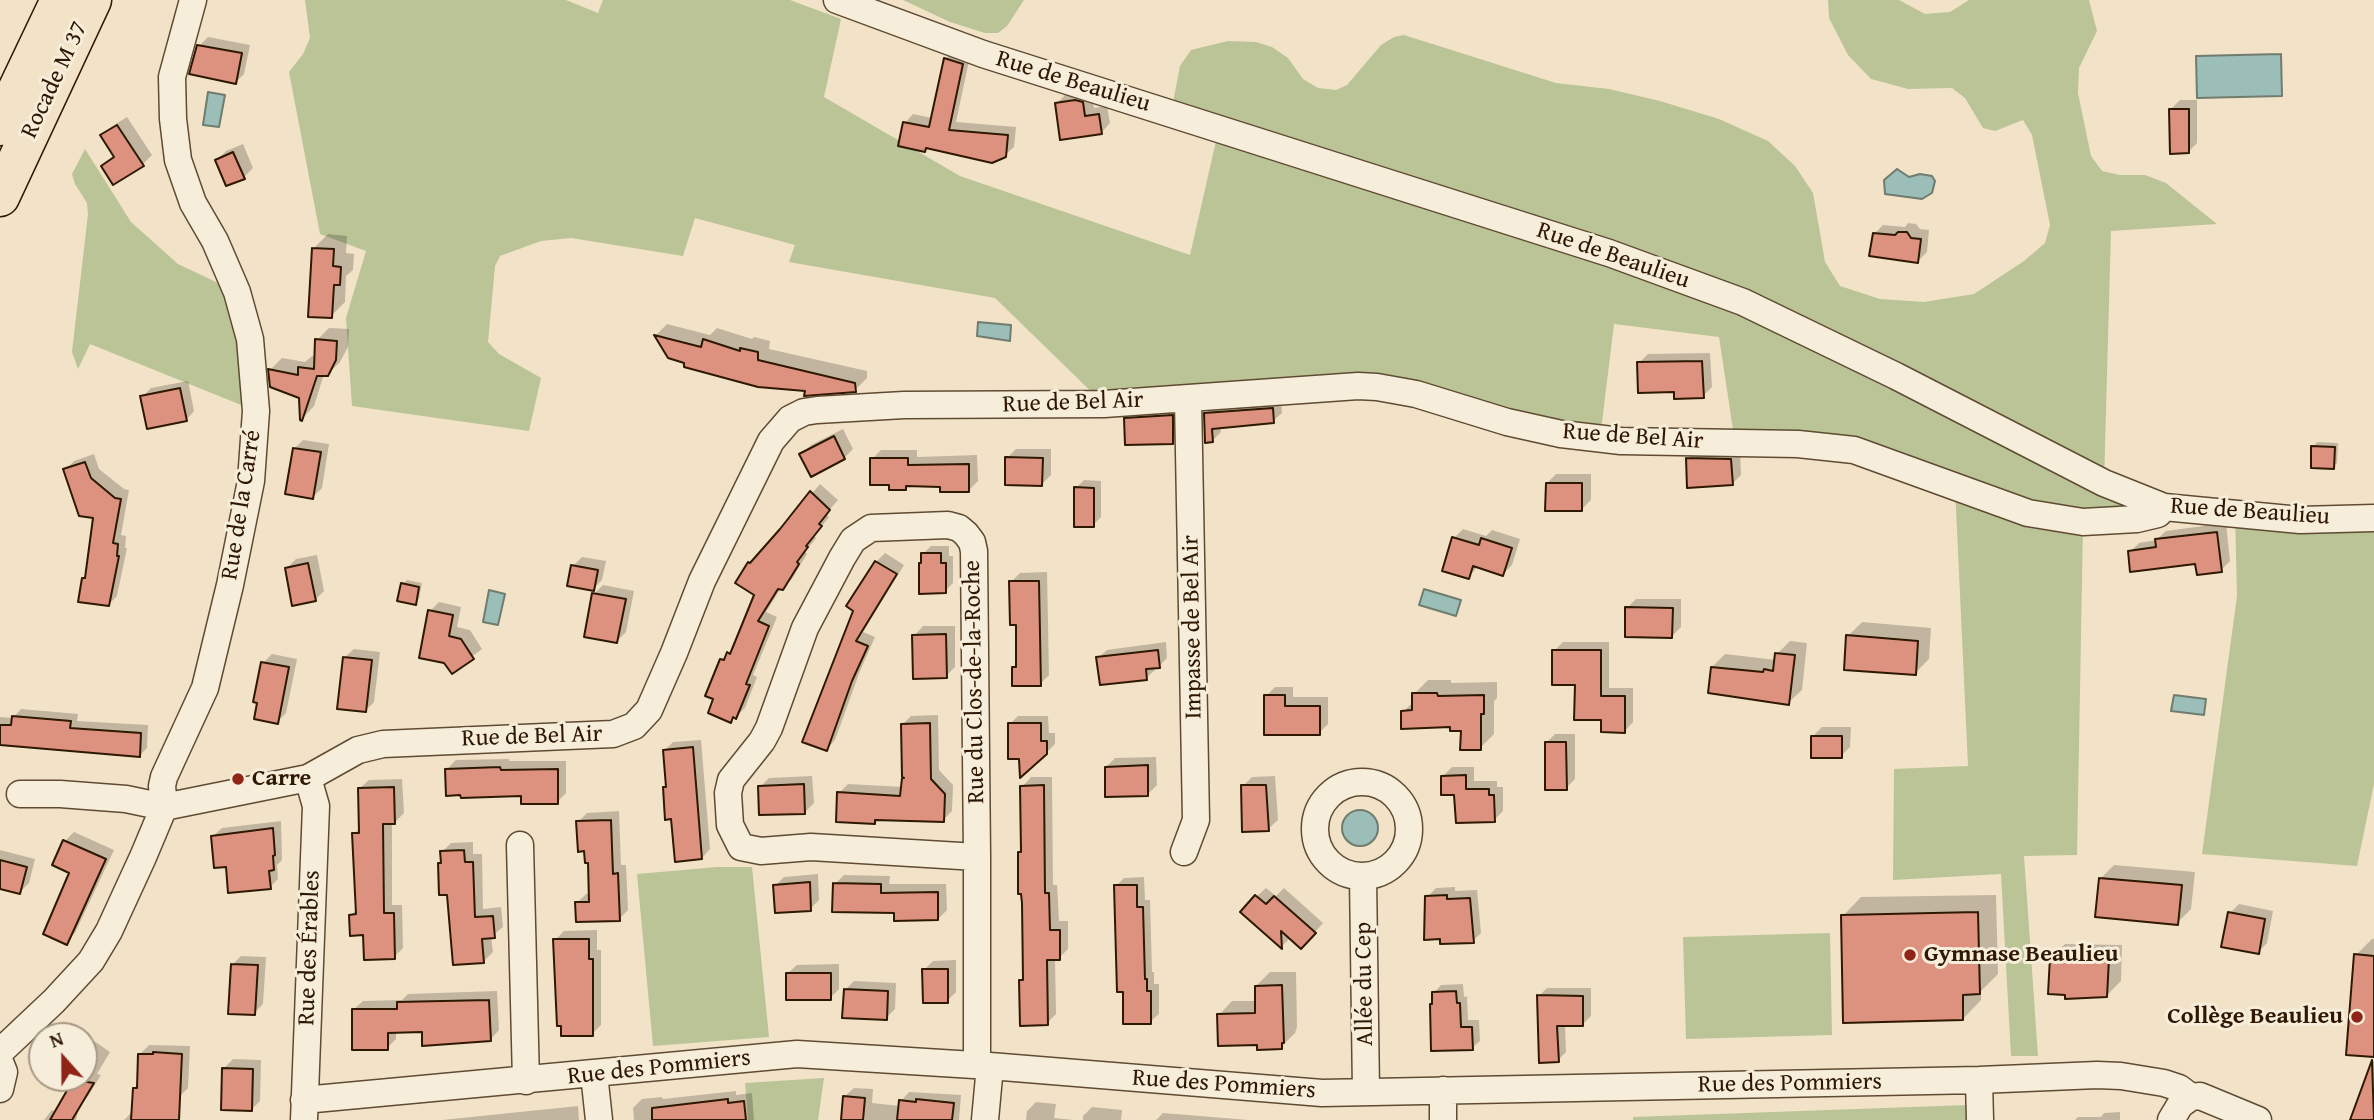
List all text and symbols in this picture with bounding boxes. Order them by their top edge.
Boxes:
street label: Rocade M 37 [15,17,95,143]
street label: Rue de Beaulieu [992,45,1154,119]
street label: Rue de Beaulieu [1533,216,1693,296]
street label: Rue de Bel Air [1002,386,1144,420]
street label: Rue de Bel Air [1562,418,1704,456]
street label: Rue de la Carré [216,428,268,582]
street label: Rue de Beaulieu [2169,492,2331,532]
street label: Impasse de Bel Air [1177,535,1209,719]
street label: Rue du Clos-de-la-Roche [958,560,992,804]
street label: Rue de Bel Air [461,720,603,754]
place label: Carre [252,765,311,793]
marker: Carre [230,771,246,787]
street label: Rue des Érables [293,870,327,1026]
street label: Allée du Cep [1350,922,1380,1046]
place label: Gymnase Beaulieu [1924,941,2118,969]
marker: Gymnase Beaulieu [1902,947,1918,963]
place label: Collège Beaulieu [2167,1003,2343,1031]
marker: Collège Beaulieu [2349,1009,2365,1025]
north arrow [28,1022,98,1092]
text: N [45,1024,67,1055]
street label: Rue des Pommiers [566,1044,752,1092]
street label: Rue des Pommiers [1131,1064,1317,1106]
street label: Rue des Pommiers [1698,1068,1882,1100]

